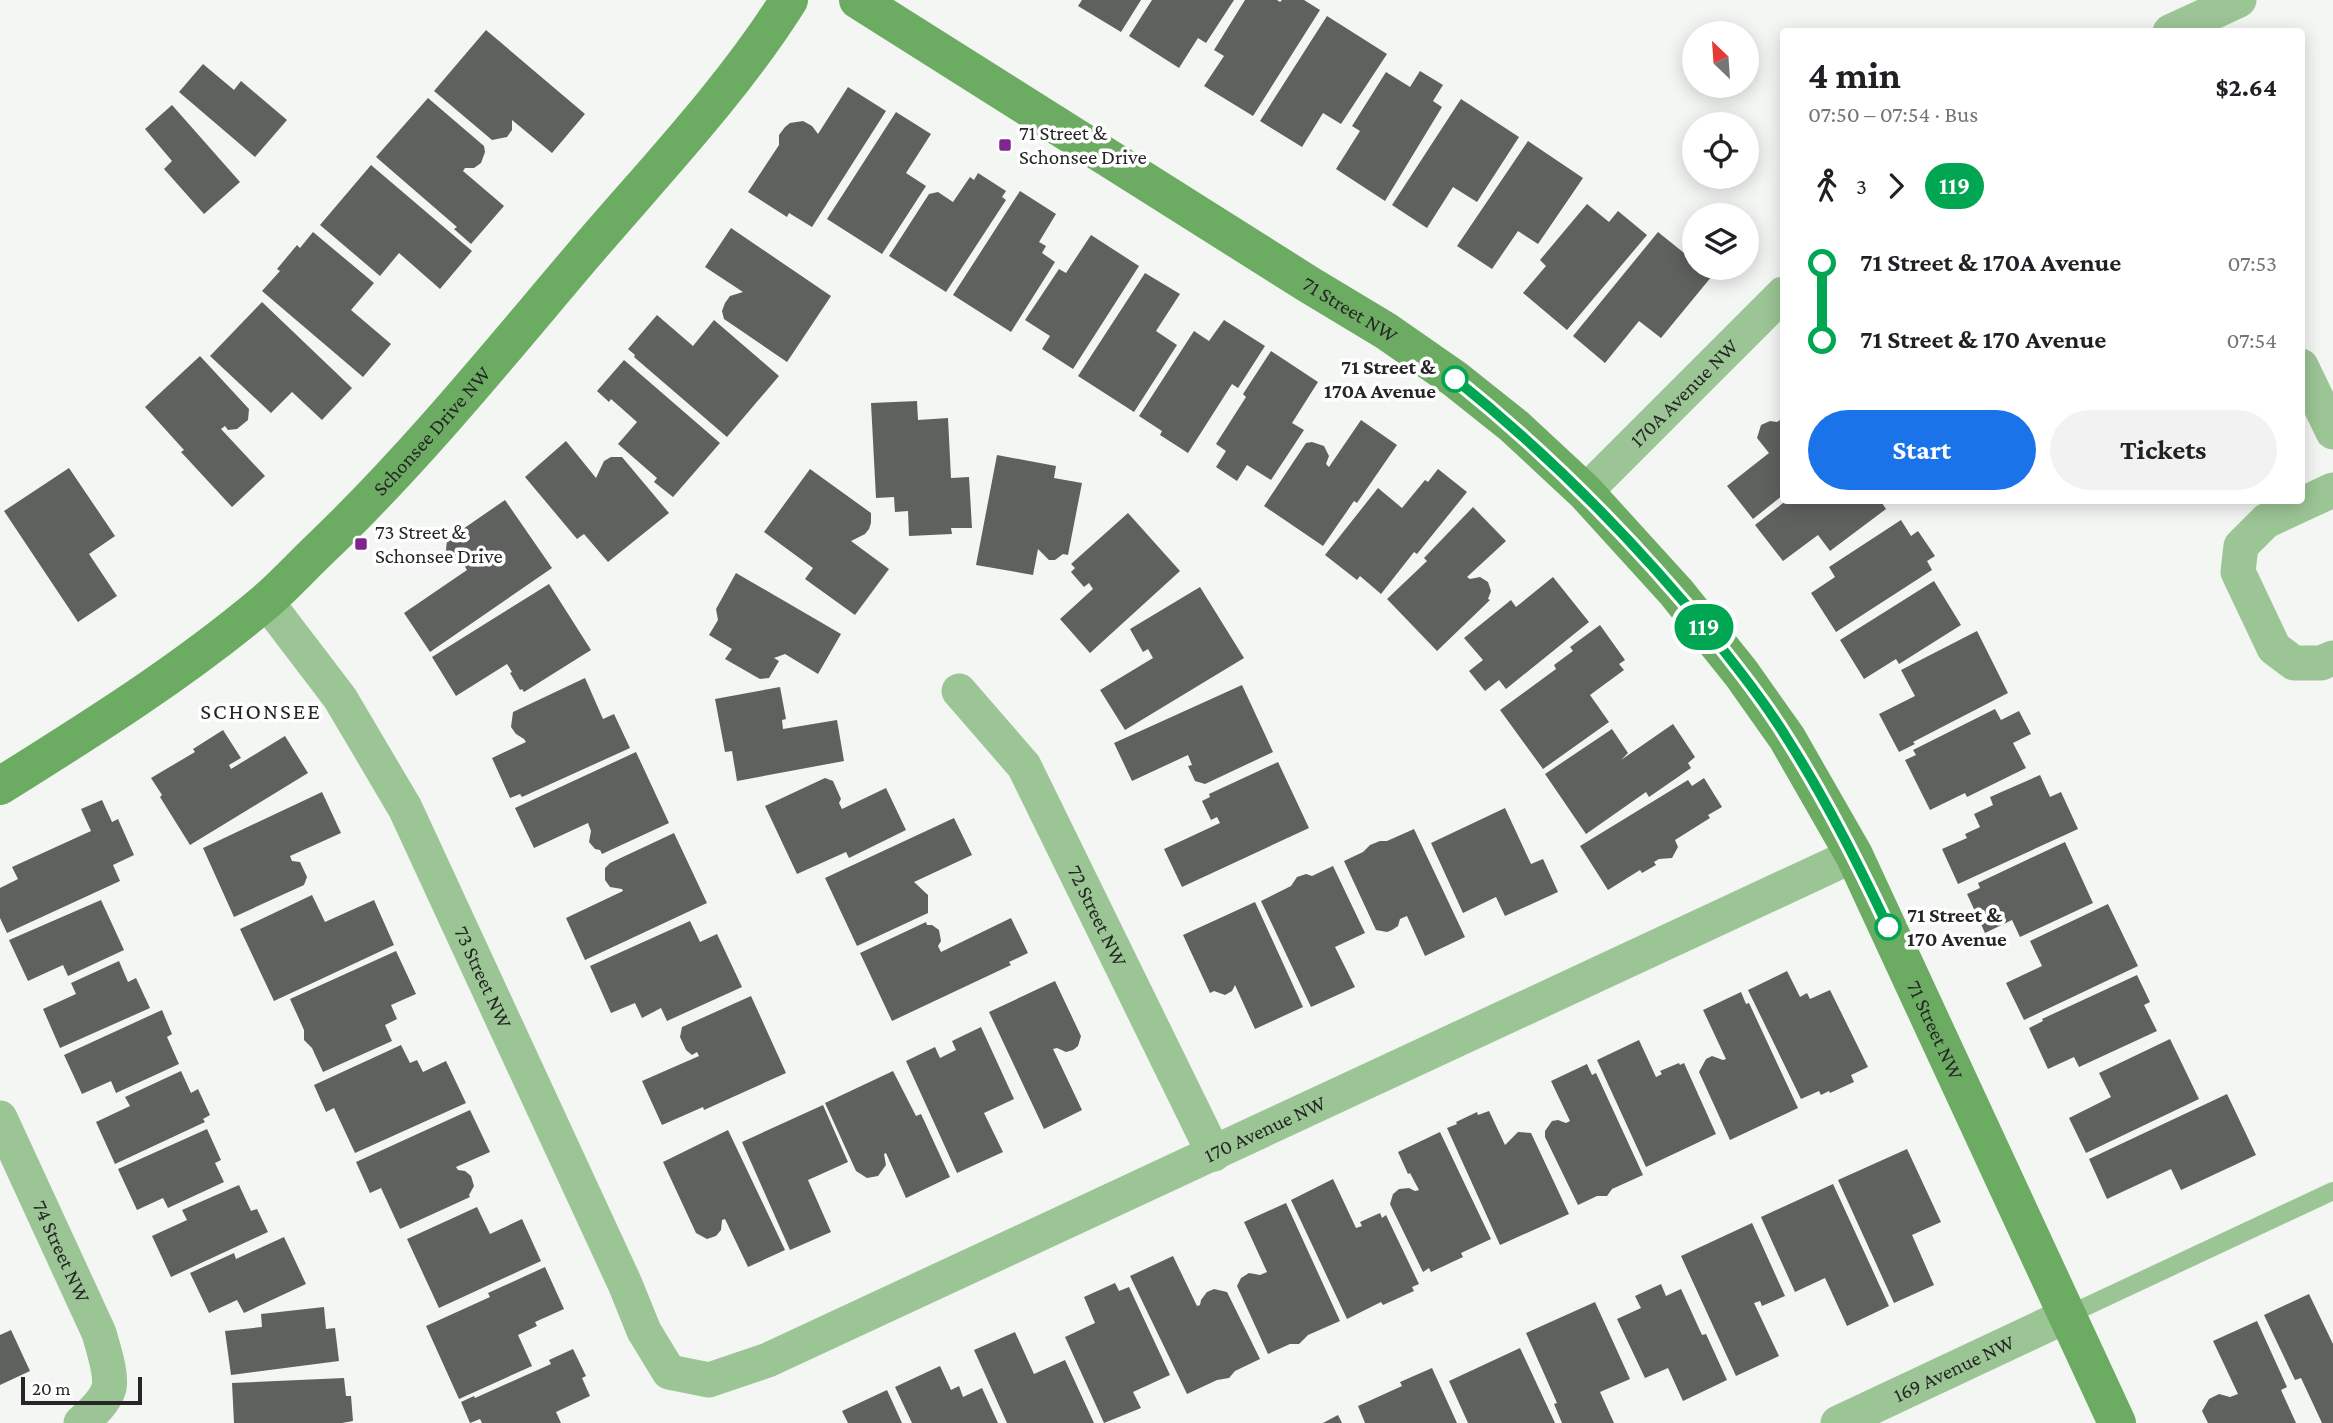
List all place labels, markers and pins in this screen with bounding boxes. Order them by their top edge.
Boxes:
place label: 71 Street & Schonsee Drive [1019,121,1147,169]
marker: 71 Street & Schonsee Drive [997,137,1013,153]
place label: 71 Street & 170A Avenue [1324,355,1437,403]
marker: 71 Street & 170A Avenue [1442,366,1468,392]
place label: 73 Street & Schonsee Drive [375,520,503,568]
marker: 73 Street & Schonsee Drive [353,536,369,552]
place label: 71 Street & 170 Avenue [1907,903,2007,951]
marker: 71 Street & 170 Avenue [1875,914,1901,940]

